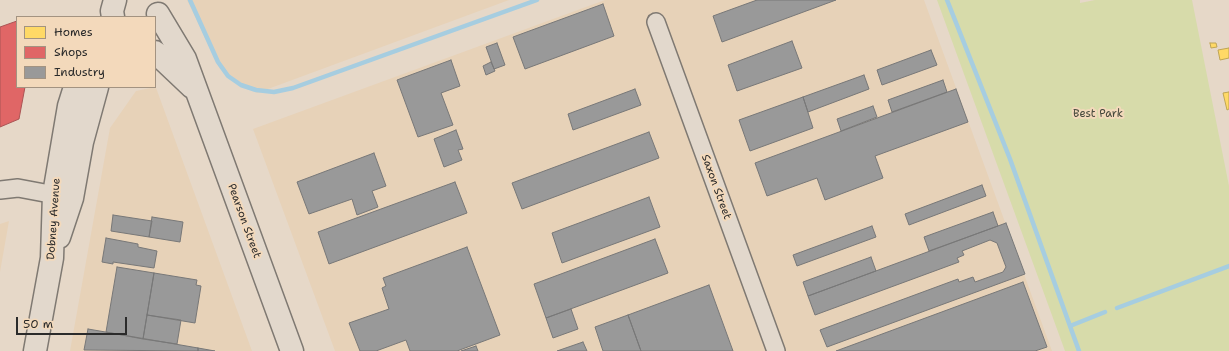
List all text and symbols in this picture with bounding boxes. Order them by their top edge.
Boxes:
legend [16,16,156,88]
text: Homes [54,24,93,40]
text: Shops [54,44,88,60]
text: Industry [54,64,105,80]
park label: Best Park [1073,107,1123,121]
street label: Saxon Street [698,153,734,221]
street label: Dobney Avenue [45,178,63,260]
street label: Pearson Street [224,182,264,260]
scale bar [18,309,129,335]
text: 50 m [23,316,53,332]

